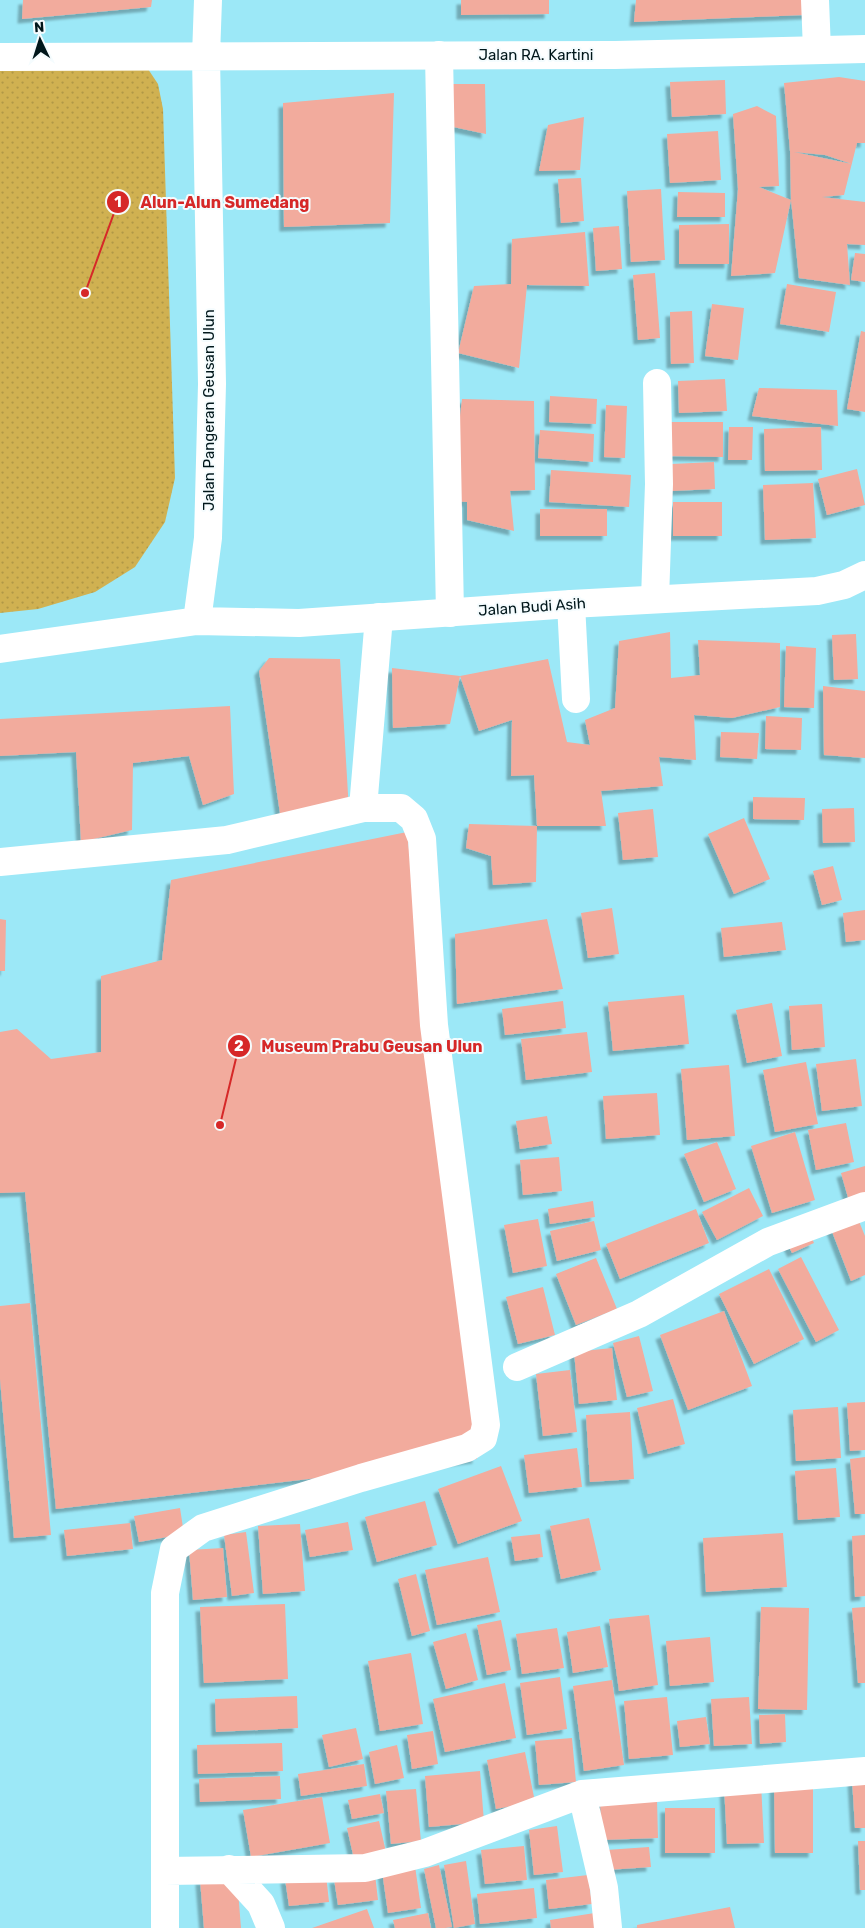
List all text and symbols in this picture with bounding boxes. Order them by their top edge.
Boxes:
north arrow [15,15,65,65]
text: N [34,19,45,36]
street label: Jalan RA. Kartini [479,46,593,64]
callout: Alun-Alun Sumedang [106,187,319,218]
text: 1 [114,193,122,211]
text: Alun-Alun Sumedang [141,193,309,212]
street label: Jalan Pangeran Geusan Ulun [200,309,218,511]
street label: Jalan Budi Asih [478,594,586,620]
callout: Museum Prabu Geusan Ulun [226,1030,493,1061]
text: 2 [234,1037,244,1055]
text: Museum Prabu Geusan Ulun [261,1037,483,1056]

